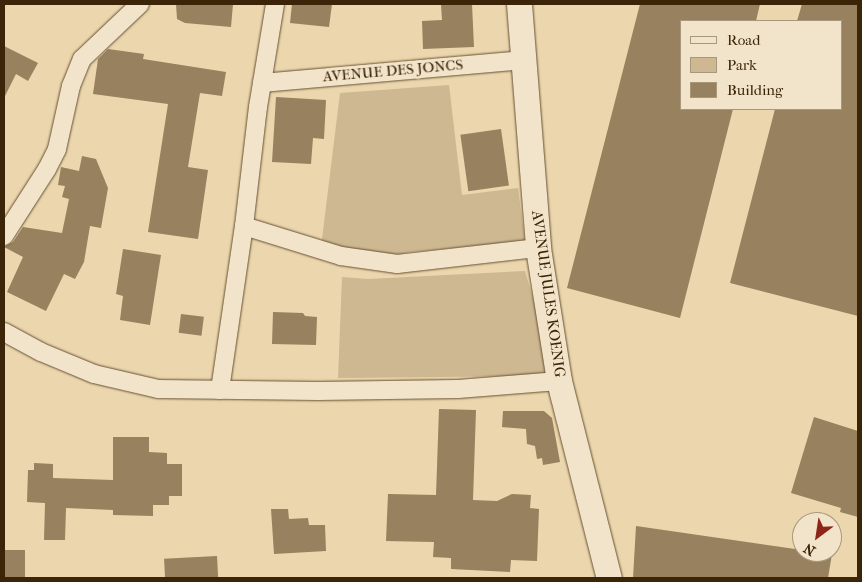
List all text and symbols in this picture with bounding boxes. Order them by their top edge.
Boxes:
legend [680,20,842,110]
text: Road [727,31,760,49]
street label: AVENUE DES JONCS [322,56,464,86]
text: Park [727,56,757,74]
text: Building [727,81,783,99]
street label: AVENUE JULES KOENIG [527,209,569,379]
north arrow [792,512,842,562]
text: N [801,539,818,559]

